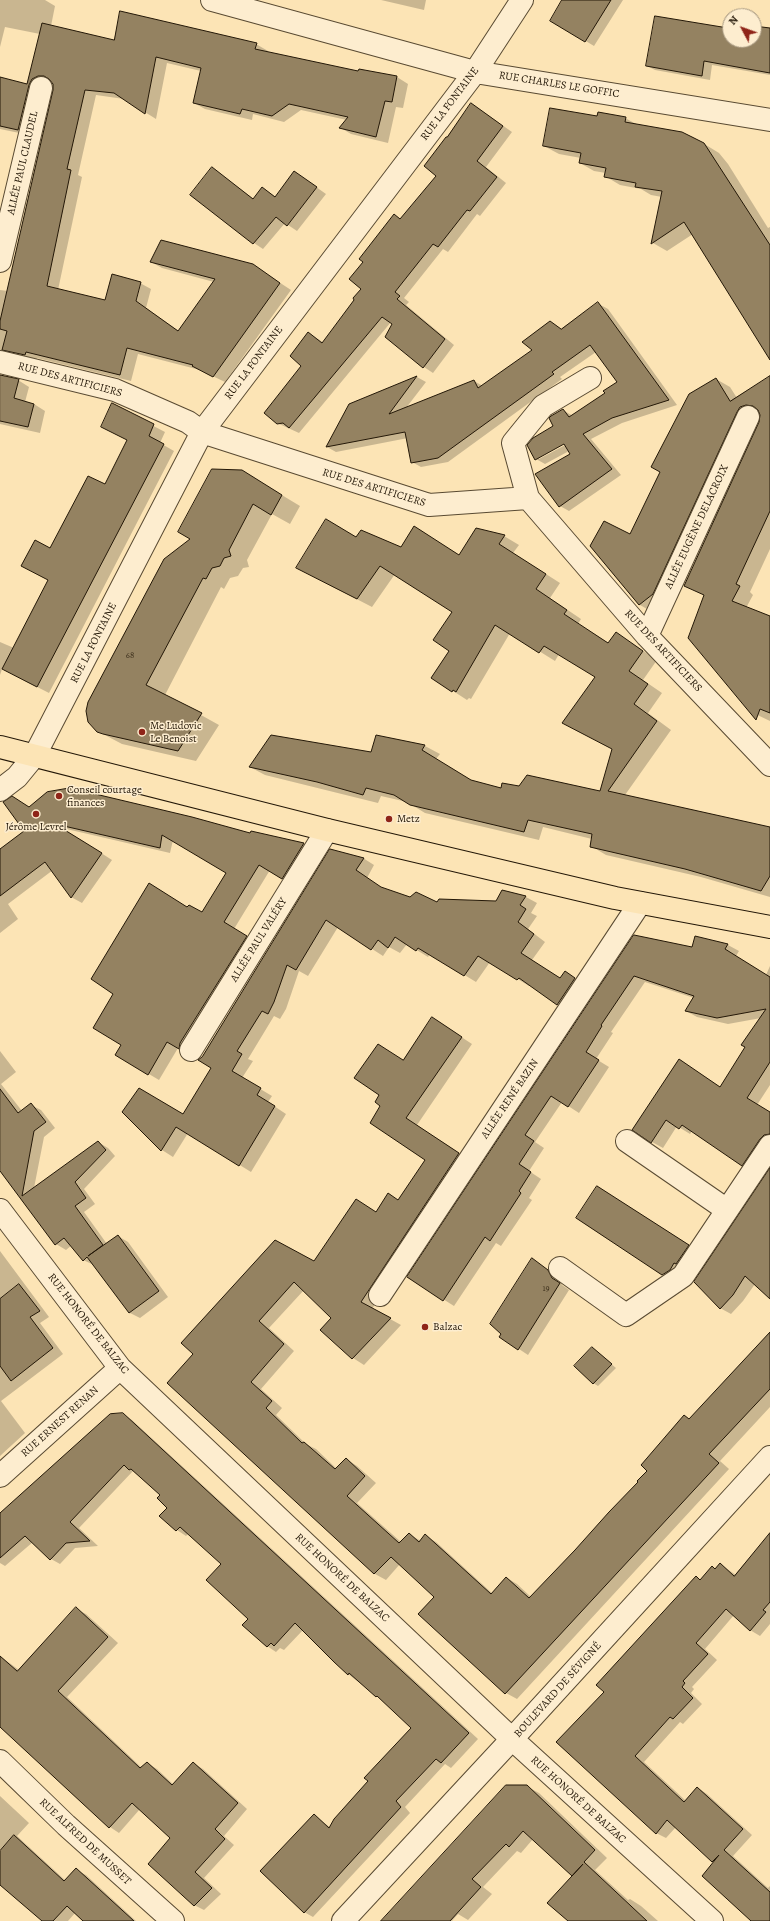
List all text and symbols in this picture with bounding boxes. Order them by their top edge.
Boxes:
north arrow [722,8,762,48]
text: N [725,13,742,28]
street label: RUE LA FONTAINE [418,65,482,143]
street label: RUE CHARLES LE GOFFIC [498,69,620,101]
street label: ALLÉE PAUL CLAUDEL [5,110,41,216]
street label: RUE LA FONTAINE [222,324,286,402]
street label: RUE DES ARTIFICIERS [16,360,124,400]
street label: ALLÉE EUGÈNE DELACROIX [662,463,732,591]
street label: RUE DES ARTIFICIERS [321,466,427,510]
street label: RUE LA FONTAINE [68,601,120,685]
street label: RUE DES ARTIFICIERS [621,607,705,695]
house number: 68 [126,651,134,661]
place label: Me Ludovic Le Benoist [150,719,202,745]
marker: Me Ludovic Le Benoist [137,727,147,737]
place label: Conseil courtage finances [67,783,142,809]
marker: Conseil courtage finances [54,791,64,801]
marker: Jérôme Levrel [31,809,41,819]
place label: Metz [397,812,420,826]
marker: Metz [384,814,394,824]
place label: Jérôme Levrel [5,820,67,834]
street label: ALLÉE PAUL VALÉRY [228,895,290,985]
street label: ALLÉE RENÉ BAZIN [478,1057,542,1141]
street label: RUE HONORÉ DE BALZAC [45,1271,131,1377]
house number: 19 [542,1284,550,1294]
place label: Balzac [433,1320,462,1334]
marker: Balzac [420,1322,430,1332]
street label: RUE ERNEST RENAN [19,1384,101,1460]
street label: RUE HONORÉ DE BALZAC [292,1531,392,1625]
street label: BOULEVARD DE SÉVIGNÉ [512,1640,604,1740]
street label: RUE HONORÉ DE BALZAC [528,1754,628,1846]
street label: RUE ALFRED DE MUSSET [36,1796,134,1888]

